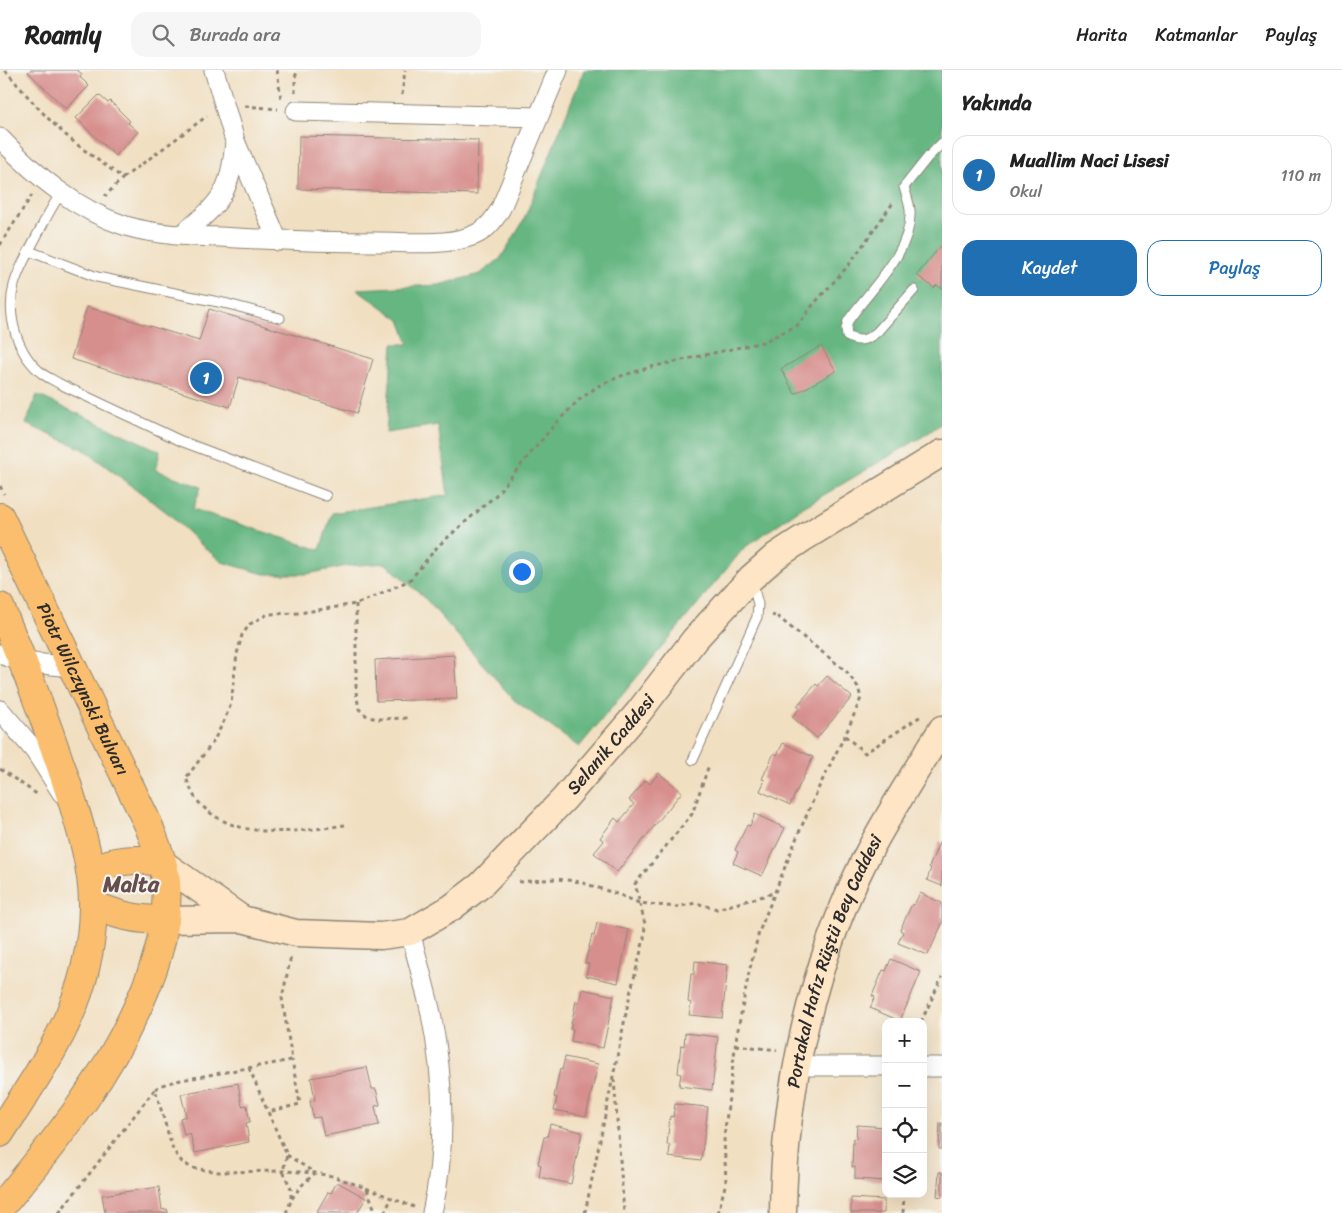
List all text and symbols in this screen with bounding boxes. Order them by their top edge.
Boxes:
search box [131,12,481,57]
text: Roamly [25,14,101,56]
text: Burada ara [189,18,280,51]
text: Harita [1076,19,1127,51]
text: Katmanlar [1155,19,1237,51]
text: Paylaş [1265,19,1317,51]
icon: search [149,21,177,49]
text: Yakında [962,84,1032,122]
text: Muallim Naci Lisesi [1010,144,1169,177]
text: 1 [976,161,982,190]
text: 110 m [1281,161,1321,190]
text: Okul [1010,177,1042,206]
button: Kaydet [962,240,1137,296]
button: Paylaş [1147,240,1322,296]
pin: 1 [190,359,222,397]
your location [509,559,535,585]
street label: Piotr Wilczynski Bulvarı [27,597,138,781]
street label: Selanik Caddesi [558,686,664,802]
street label: Portakal Hafız Rüştü Bey Caddesi [777,828,892,1090]
district label: Malta [102,865,160,904]
map controls [882,1018,927,1198]
button: + [882,1018,927,1063]
button: − [882,1063,927,1108]
button: locate [882,1108,927,1153]
button: layers [882,1153,927,1198]

